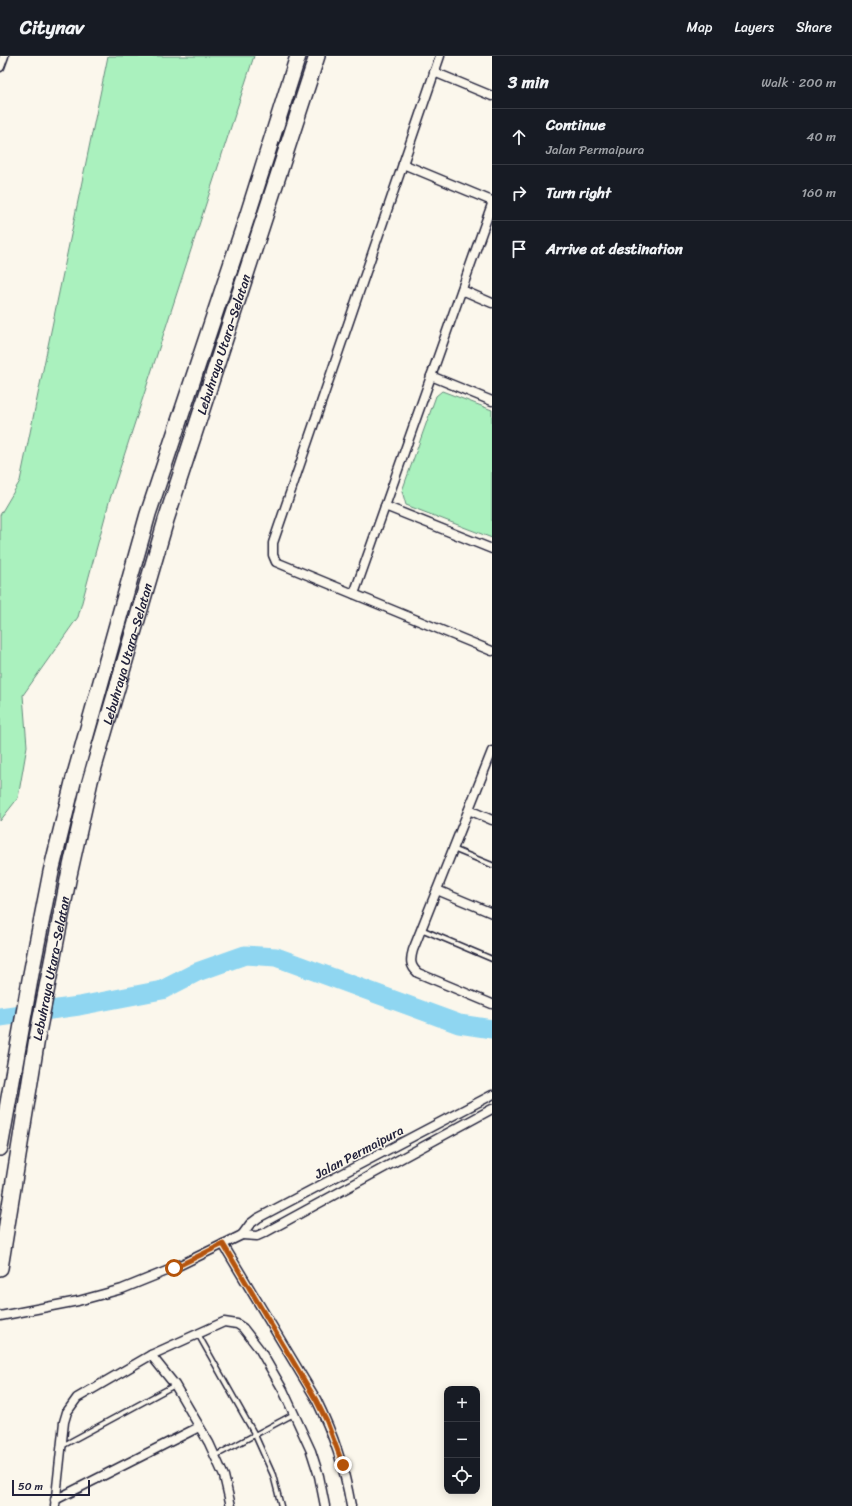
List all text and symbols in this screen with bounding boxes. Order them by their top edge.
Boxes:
text: Citynav [20,11,84,44]
text: Map [687,15,712,40]
text: Layers [734,15,774,40]
text: Share [796,15,832,40]
text: 3 min [508,67,549,97]
text: Walk · 200 m [761,71,836,94]
text: Continue [546,112,606,138]
text: 40 m [806,125,836,148]
icon: ahead [508,126,530,148]
text: Jalan Permaipura [546,138,644,161]
text: Turn right [546,180,611,206]
text: 160 m [801,181,836,204]
icon: right [508,182,530,204]
text: Arrive at destination [546,236,683,262]
icon: arrive [508,238,530,260]
street label: Lebuhraya Utara–Selatan [190,271,257,418]
street label: Lebuhraya Utara–Selatan [96,580,159,727]
street label: Lebuhraya Utara–Selatan [25,894,76,1042]
street label: Jalan Permaipura [309,1119,408,1186]
route start [165,1259,183,1277]
map controls [444,1386,480,1494]
button: + [444,1386,480,1422]
button: − [444,1422,480,1458]
route end [334,1456,352,1474]
button: locate [444,1458,480,1494]
text: 50 m [18,1477,43,1496]
scale bar [12,1478,90,1497]

